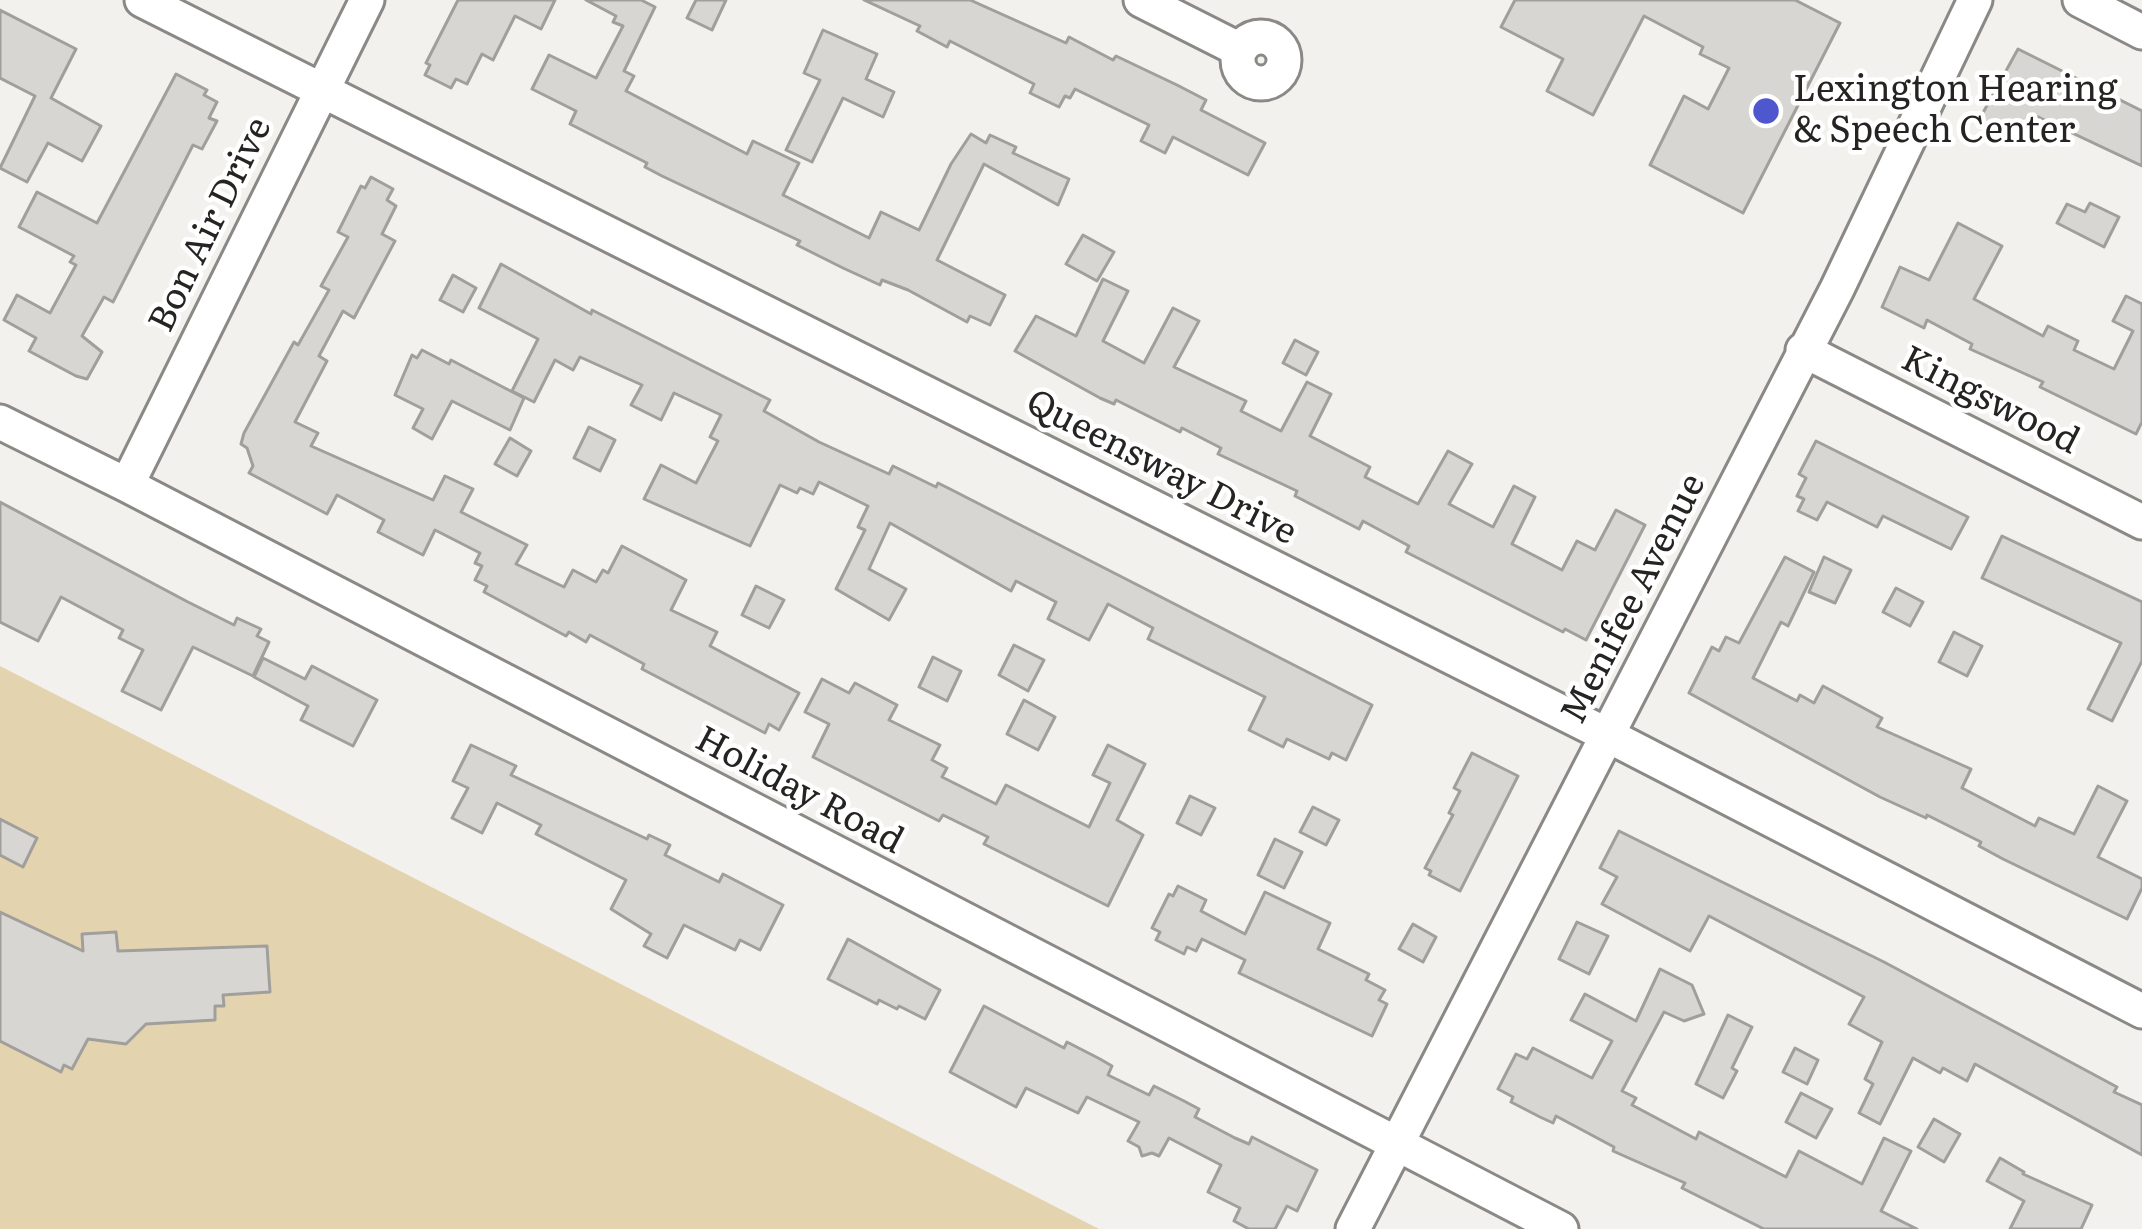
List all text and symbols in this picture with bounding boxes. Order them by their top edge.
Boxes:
place label: Lexington Hearing & Speech Center [1793,68,2118,153]
marker: Lexington Hearing & Speech Center [1750,95,1782,127]
street label: Bon Air Drive [141,111,281,339]
street label: Kingswood [1894,338,2086,464]
street label: Queensway Drive [1019,381,1303,555]
street label: Menifee Avenue [1553,467,1715,731]
street label: Holiday Road [688,718,910,864]

